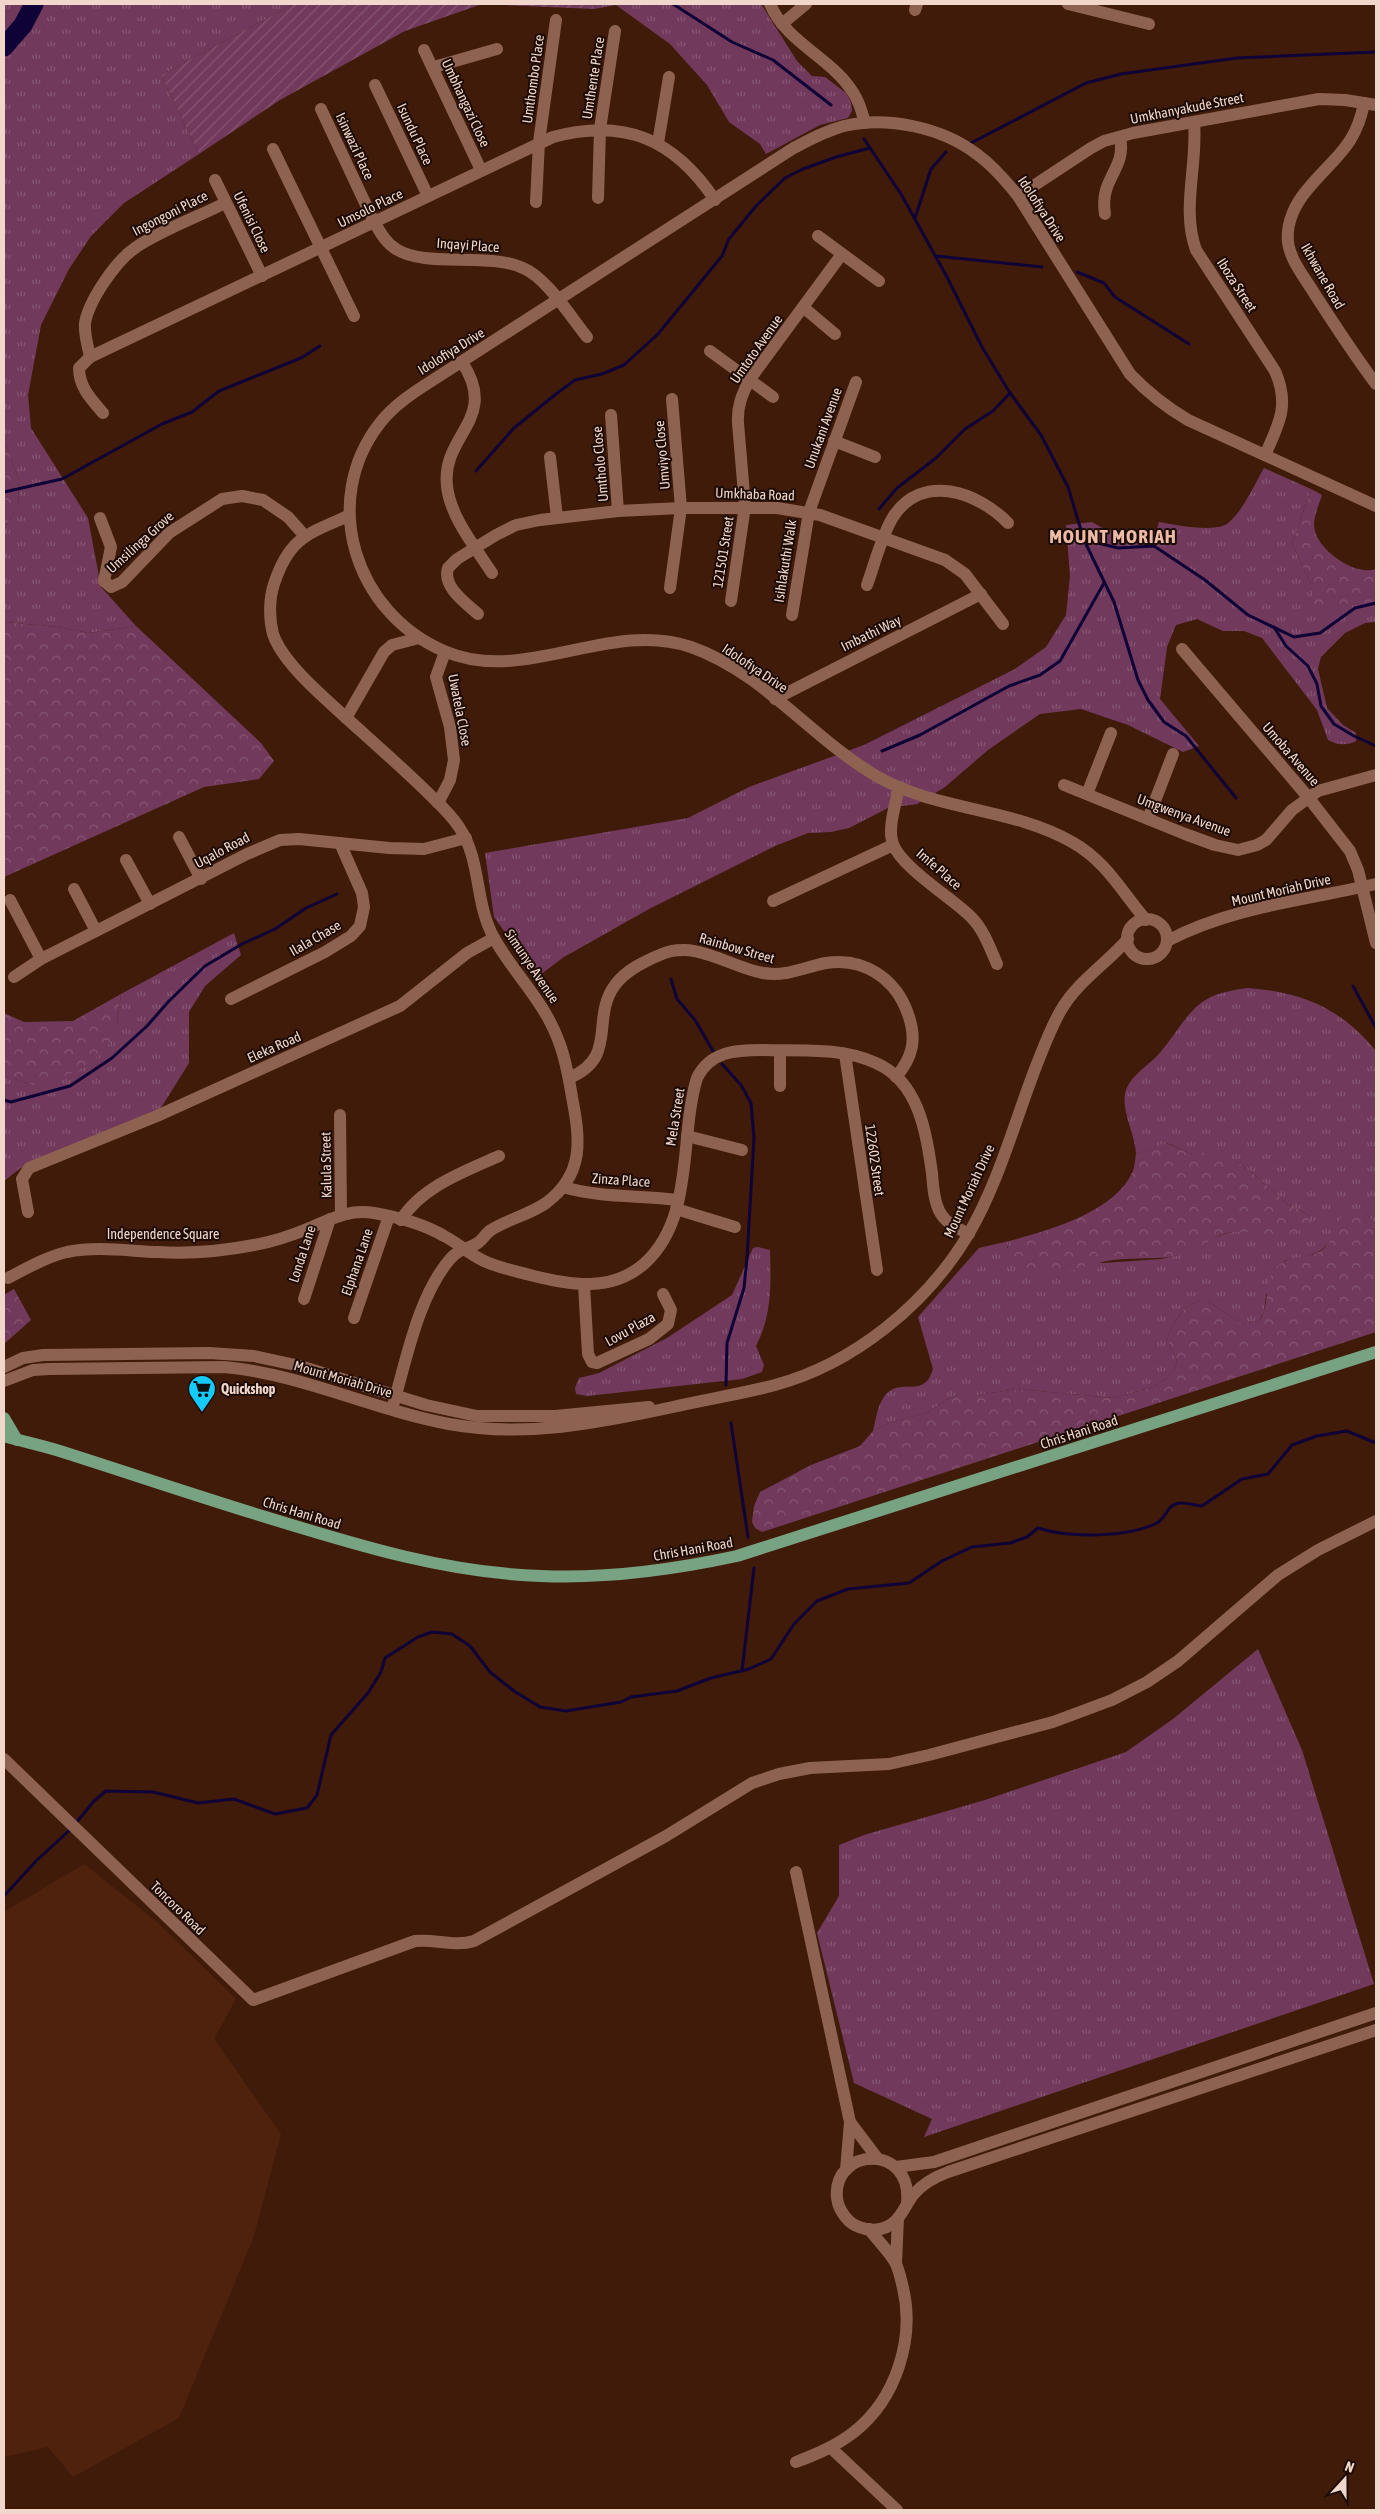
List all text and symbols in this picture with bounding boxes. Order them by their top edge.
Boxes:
street label: Umthombo Place [519,34,547,124]
street label: Umthente Place [579,36,607,120]
street label: Umbhangazi Close [439,56,493,150]
street label: Umkhanyakude Street [1129,89,1245,127]
street label: Isundu Place [394,101,436,167]
street label: Isinwazi Place [333,110,377,182]
street label: Idolofiya Drive [1015,173,1069,245]
street label: Umsolo Place [335,185,405,231]
street label: Ingongoni Place [130,187,210,239]
street label: Ufenisi Close [230,189,274,255]
street label: Inqayi Place [436,235,500,255]
street label: Ikhwane Road [1298,240,1348,312]
street label: Iboza Street [1214,255,1260,315]
street label: Umtoto Avenue [727,312,785,386]
street label: Idolofiya Drive [415,324,487,378]
street label: Unukani Avenue [801,385,845,471]
street label: Umviyo Close [651,420,673,490]
street label: Umtholo Close [589,426,611,502]
street label: Umkhaba Road [715,485,795,503]
street label: Umsilinga Grove [103,508,177,576]
street label: 121501 Street [709,515,737,589]
street label: Isihlakuthi Walk [771,518,799,604]
district label: MOUNT MORIAH [1049,525,1177,547]
street label: Imbathi Way [838,612,904,654]
street label: Idolofiya Drive [719,640,791,696]
street label: Uwatela Close [445,673,475,747]
street label: Umoba Avenue [1259,719,1323,789]
street label: Umgwenya Avenue [1135,791,1233,839]
street label: Uqalo Road [192,829,252,871]
street label: Imfe Place [913,845,965,893]
street label: Mount Moriah Drive [1230,871,1332,909]
street label: Ilala Chase [286,917,344,959]
street label: Simunye Avenue [501,926,563,1006]
street label: Rainbow Street [698,930,776,966]
street label: Eleka Road [245,1028,303,1066]
street label: Mela Street [663,1087,687,1147]
street label: 122602 Street [862,1123,888,1197]
street label: Kalula Street [317,1132,335,1198]
street label: Mount Moriah Drive [940,1142,998,1240]
street label: Zinza Place [591,1170,651,1190]
street label: Londa Lane [285,1224,319,1284]
street label: Independence Square [107,1226,219,1242]
street label: Elphana Lane [338,1226,376,1298]
street label: Lovu Plaza [602,1309,658,1349]
street label: Mount Moriah Drive [292,1357,394,1401]
supermarket icon: Quickshop [187,1374,217,1413]
place label: Quickshop [221,1381,276,1397]
street label: Chris Hani Road [1038,1412,1120,1452]
street label: Chris Hani Road [261,1494,343,1532]
street label: Chris Hani Road [652,1534,734,1564]
street label: Toncoro Road [147,1878,209,1938]
north arrow [1320,2454,1370,2504]
text: N [1343,2458,1356,2476]

